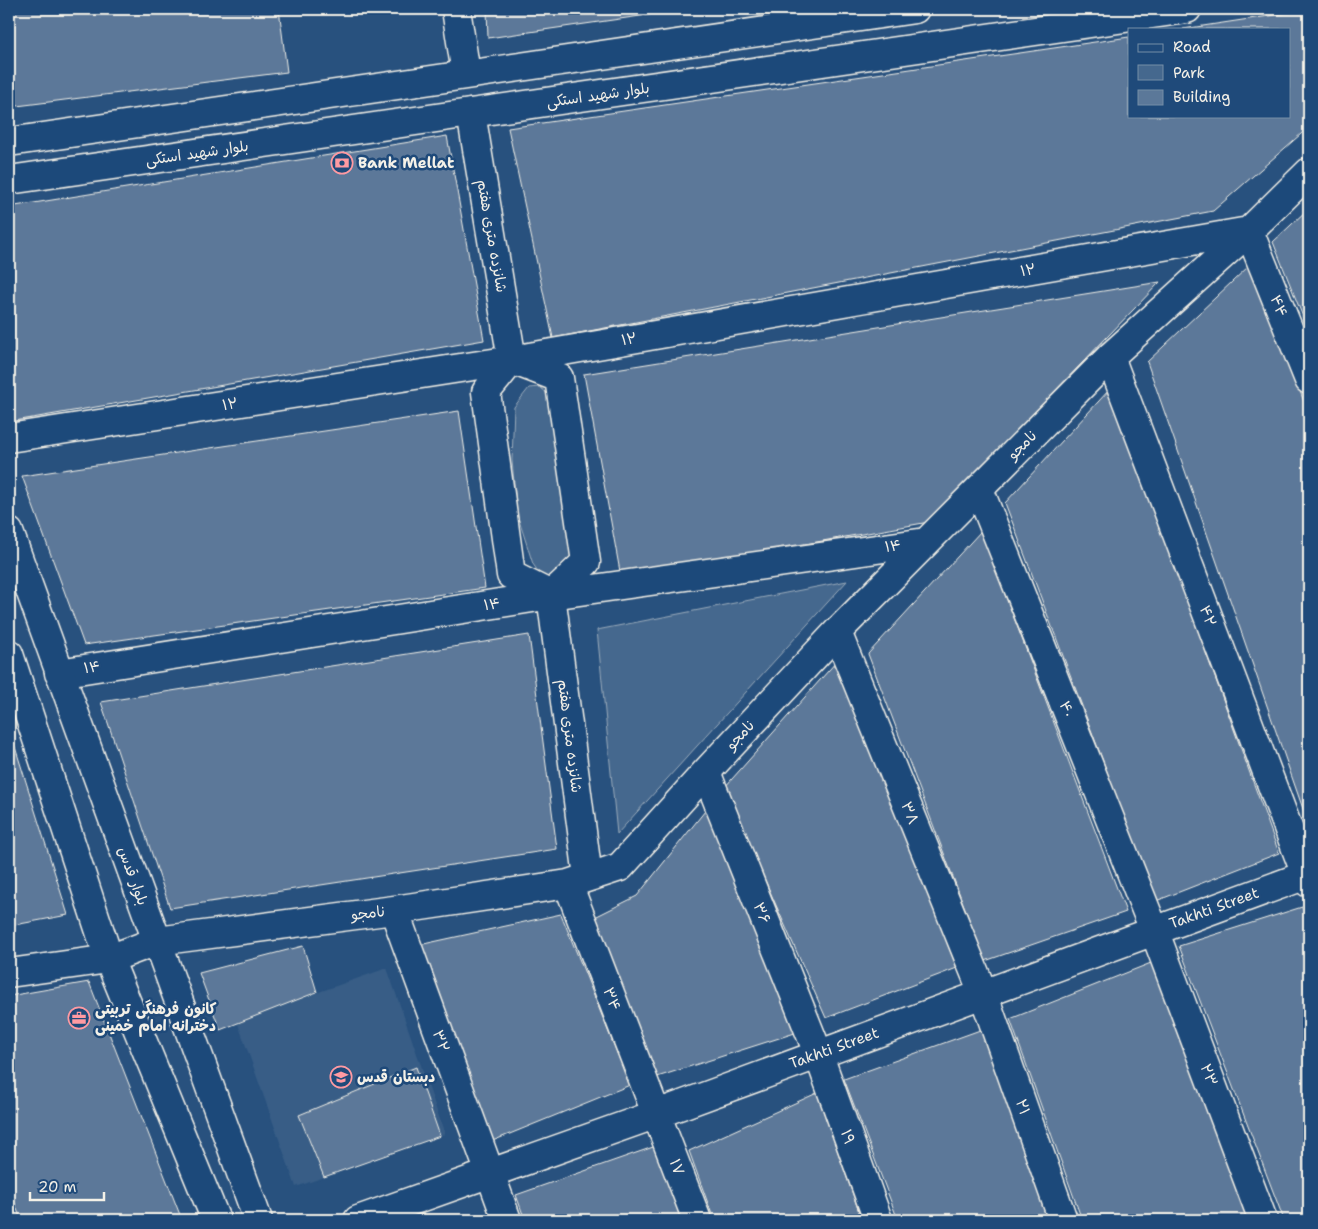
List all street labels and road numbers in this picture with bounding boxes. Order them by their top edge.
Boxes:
street label: بلوار شهید استکی [545,78,651,112]
street label: بلوار شهید استکی [144,136,250,170]
street label: شانزده متری هفتم [470,178,512,294]
street label: ۱۲ [1019,259,1037,281]
street label: ۴۴ [1266,292,1292,320]
street label: ۱۲ [620,328,638,350]
street label: ۱۲ [221,393,239,415]
street label: نامجو [1002,426,1041,465]
street label: ۱۴ [883,535,903,557]
street label: ۱۴ [482,593,502,615]
street label: ۴۲ [1195,602,1221,630]
street label: ۱۴ [82,656,102,678]
street label: شانزده متری هفتم [551,678,587,794]
street label: ۴۰ [1055,698,1079,720]
street label: نامجو [720,716,759,755]
street label: ۳۸ [896,799,924,827]
street label: بلوار قدس [113,844,153,908]
street label: Takhti Street [1166,883,1262,933]
street label: ۳۶ [749,899,775,927]
street label: نامجو [349,901,386,925]
street label: ۳۴ [598,984,626,1014]
street label: Takhti Street [786,1023,882,1073]
street label: ۳۲ [428,1027,454,1055]
street label: ۲۳ [1196,1061,1222,1089]
street label: ۲۱ [1011,1096,1035,1118]
street label: ۱۹ [836,1127,860,1147]
street label: ۱۷ [665,1156,689,1178]

